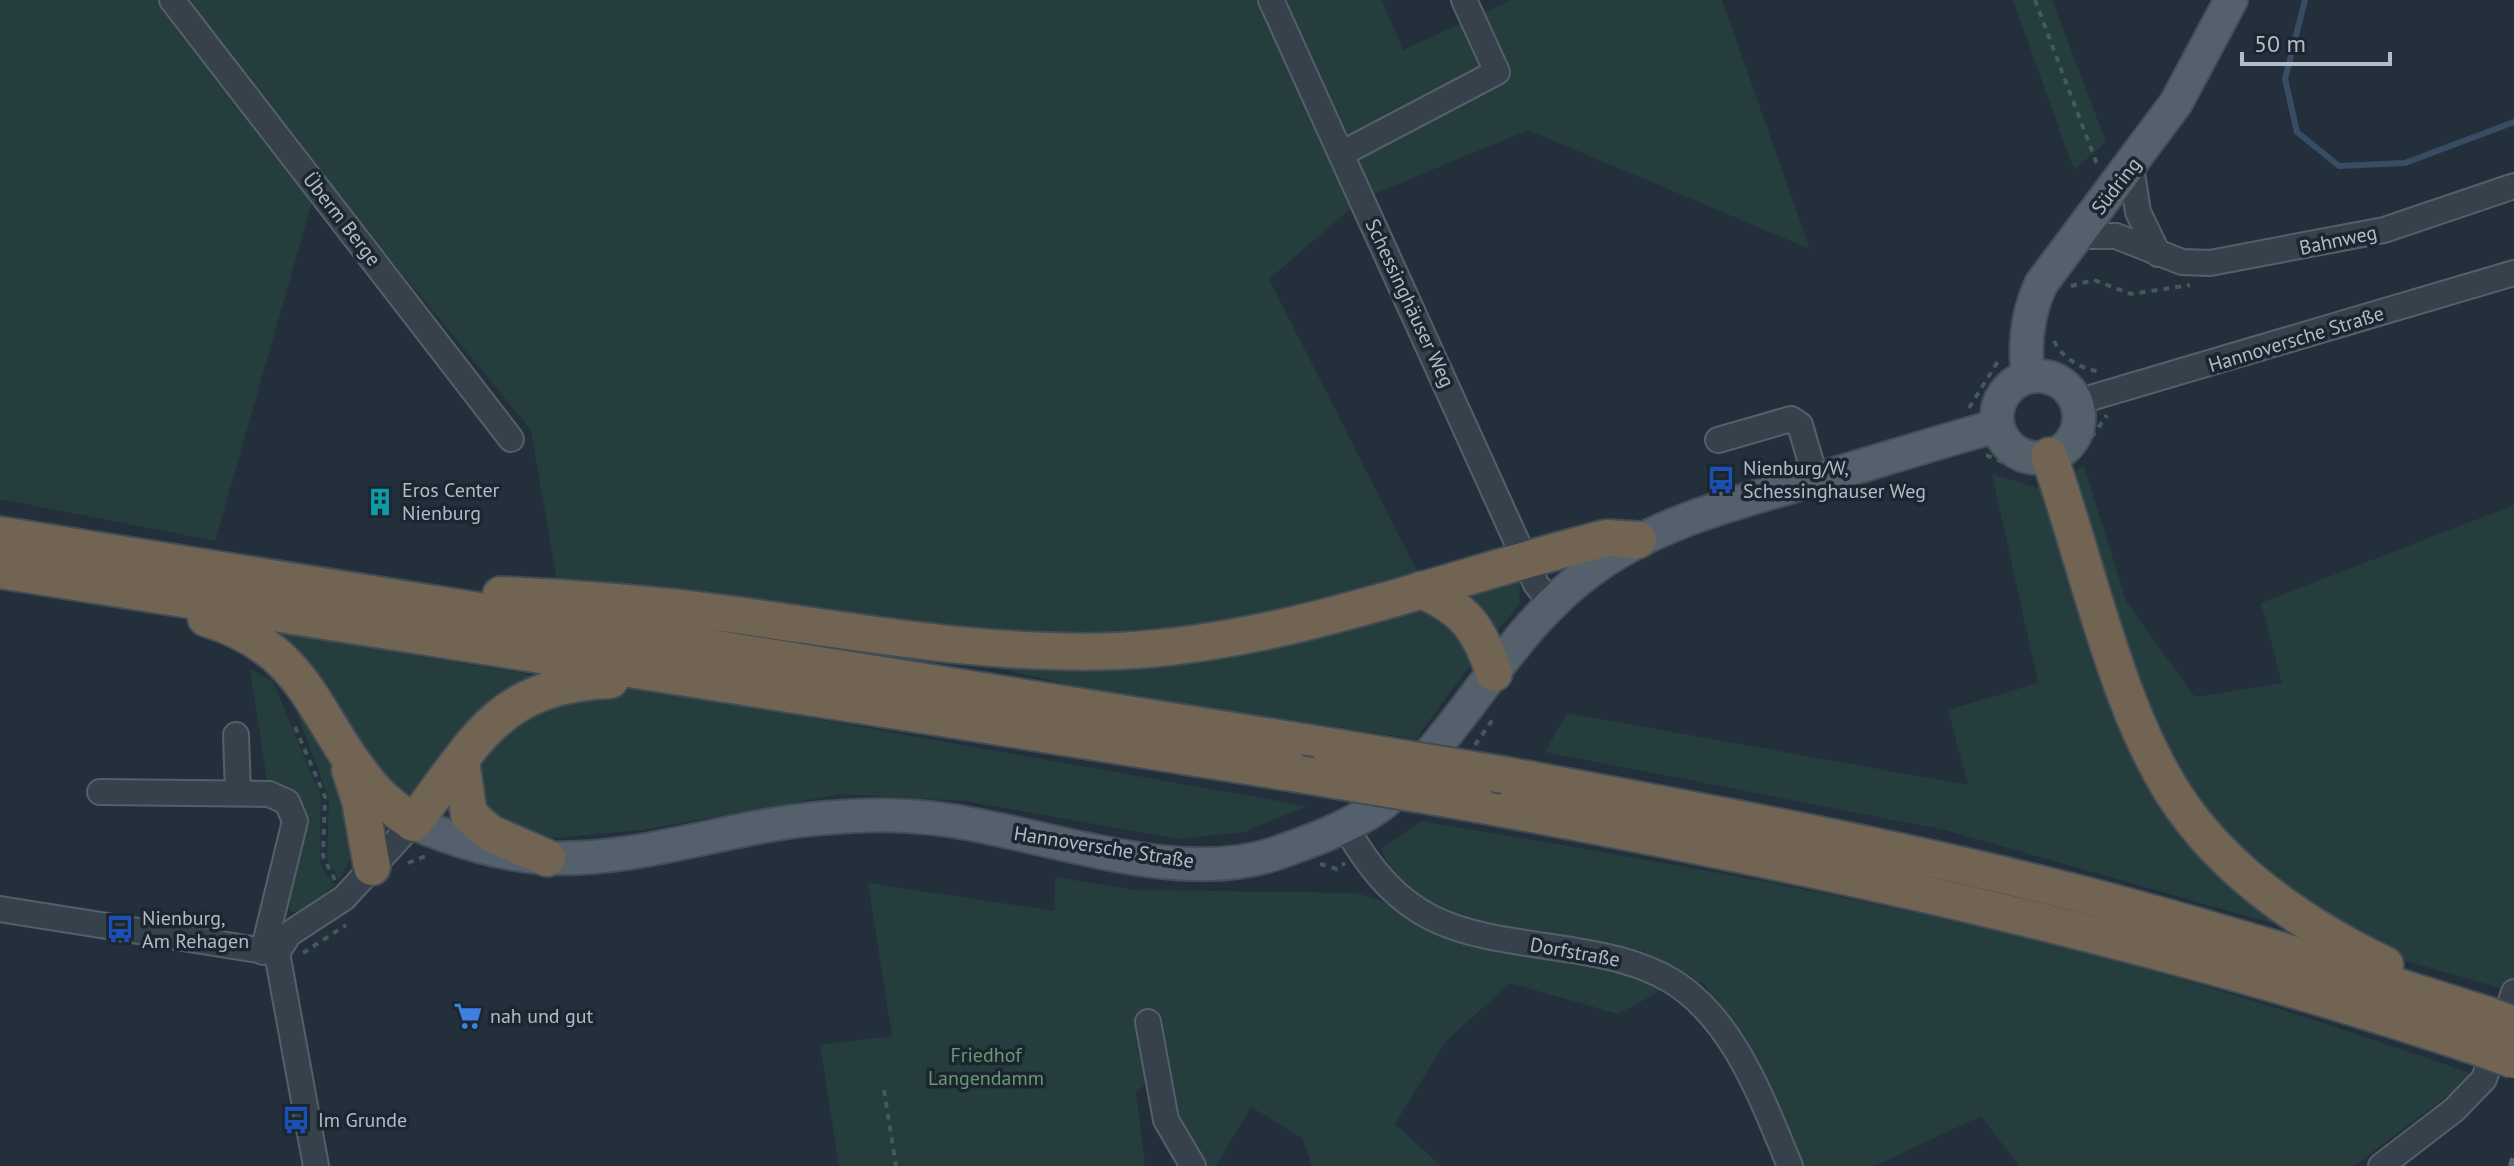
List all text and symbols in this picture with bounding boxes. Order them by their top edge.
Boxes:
scale bar [2242,16,2390,66]
text: 50 m [2254,28,2306,59]
street label: Südring [2085,152,2147,220]
street label: Überm Berge [297,167,387,271]
street label: Schessinghäuser Weg [1360,215,1460,391]
street label: Bahnweg [2297,219,2379,261]
street label: Hannoversche Straße [2205,300,2387,378]
place label: Nienburg/W, Schessinghauser Weg [1743,455,1926,504]
bus stop icon: Nienburg/W, Schessinghauser Weg [1706,465,1736,495]
place label: Eros Center Nienburg [402,477,500,526]
building icon: Eros Center Nienburg [365,487,395,517]
street label: Hannoversche Straße [1012,820,1196,874]
place label: Nienburg, Am Rehagen [142,905,249,954]
bus stop icon: Nienburg, Am Rehagen [105,914,135,944]
street label: Dorfstraße [1528,931,1622,973]
supermarket icon: nah und gut [453,1001,483,1031]
place label: nah und gut [490,1003,593,1029]
park label: Friedhof Langendamm [928,1042,1044,1091]
bus stop icon: Im Grunde [281,1105,311,1135]
place label: Im Grunde [318,1107,407,1133]

